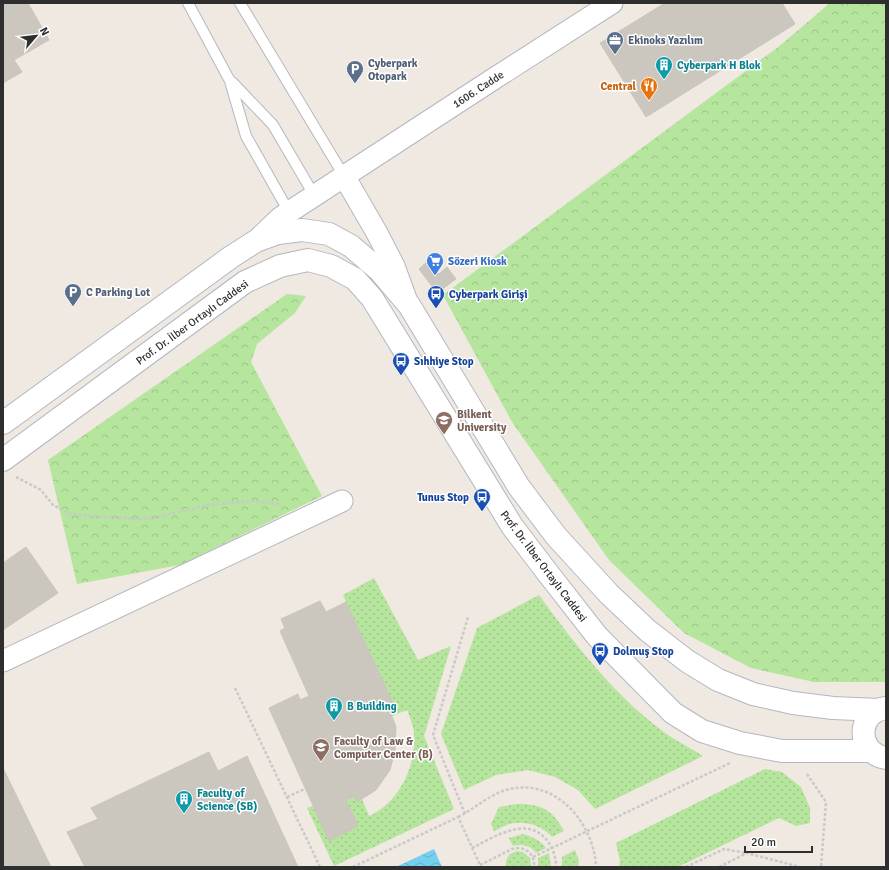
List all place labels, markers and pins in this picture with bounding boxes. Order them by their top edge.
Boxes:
office icon: Ekinoks Yazılım [605,30,625,55]
place label: Ekinoks Yazılım [628,34,703,47]
building icon: Cyberpark H Blok [654,55,674,80]
place label: Cyberpark Otopark [368,57,418,83]
parking icon: Cyberpark Otopark [345,59,365,84]
place label: Cyberpark H Blok [677,59,761,72]
restaurant icon: Central [639,76,659,101]
place label: Central [600,80,637,93]
supermarket icon: Sözeri Kiosk [425,251,445,276]
place label: Sözeri Kiosk [448,255,507,268]
parking icon: C Parking Lot [63,282,83,307]
bus stop icon: Cyberpark Girişi [426,284,446,309]
place label: C Parking Lot [86,286,150,299]
place label: Cyberpark Girişi [449,288,528,301]
bus stop icon: Sıhhiye Stop [391,351,411,376]
place label: Sıhhiye Stop [414,355,474,368]
place label: Bilkent University [457,408,507,434]
school or university icon: Bilkent University [434,410,454,435]
bus stop icon: Tunus Stop [472,487,492,512]
place label: Tunus Stop [417,491,469,504]
bus stop icon: Dolmuş Stop [590,641,610,666]
place label: Dolmuş Stop [613,645,674,658]
building icon: B Building [324,696,344,721]
place label: B Building [347,700,397,713]
place label: Faculty of Law & Computer Center (B) [334,735,433,761]
school or university icon: Faculty of Law & Computer Center (B) [311,737,331,762]
place label: Faculty of Science (SB) [197,787,257,813]
building icon: Faculty of Science (SB) [174,789,194,814]

